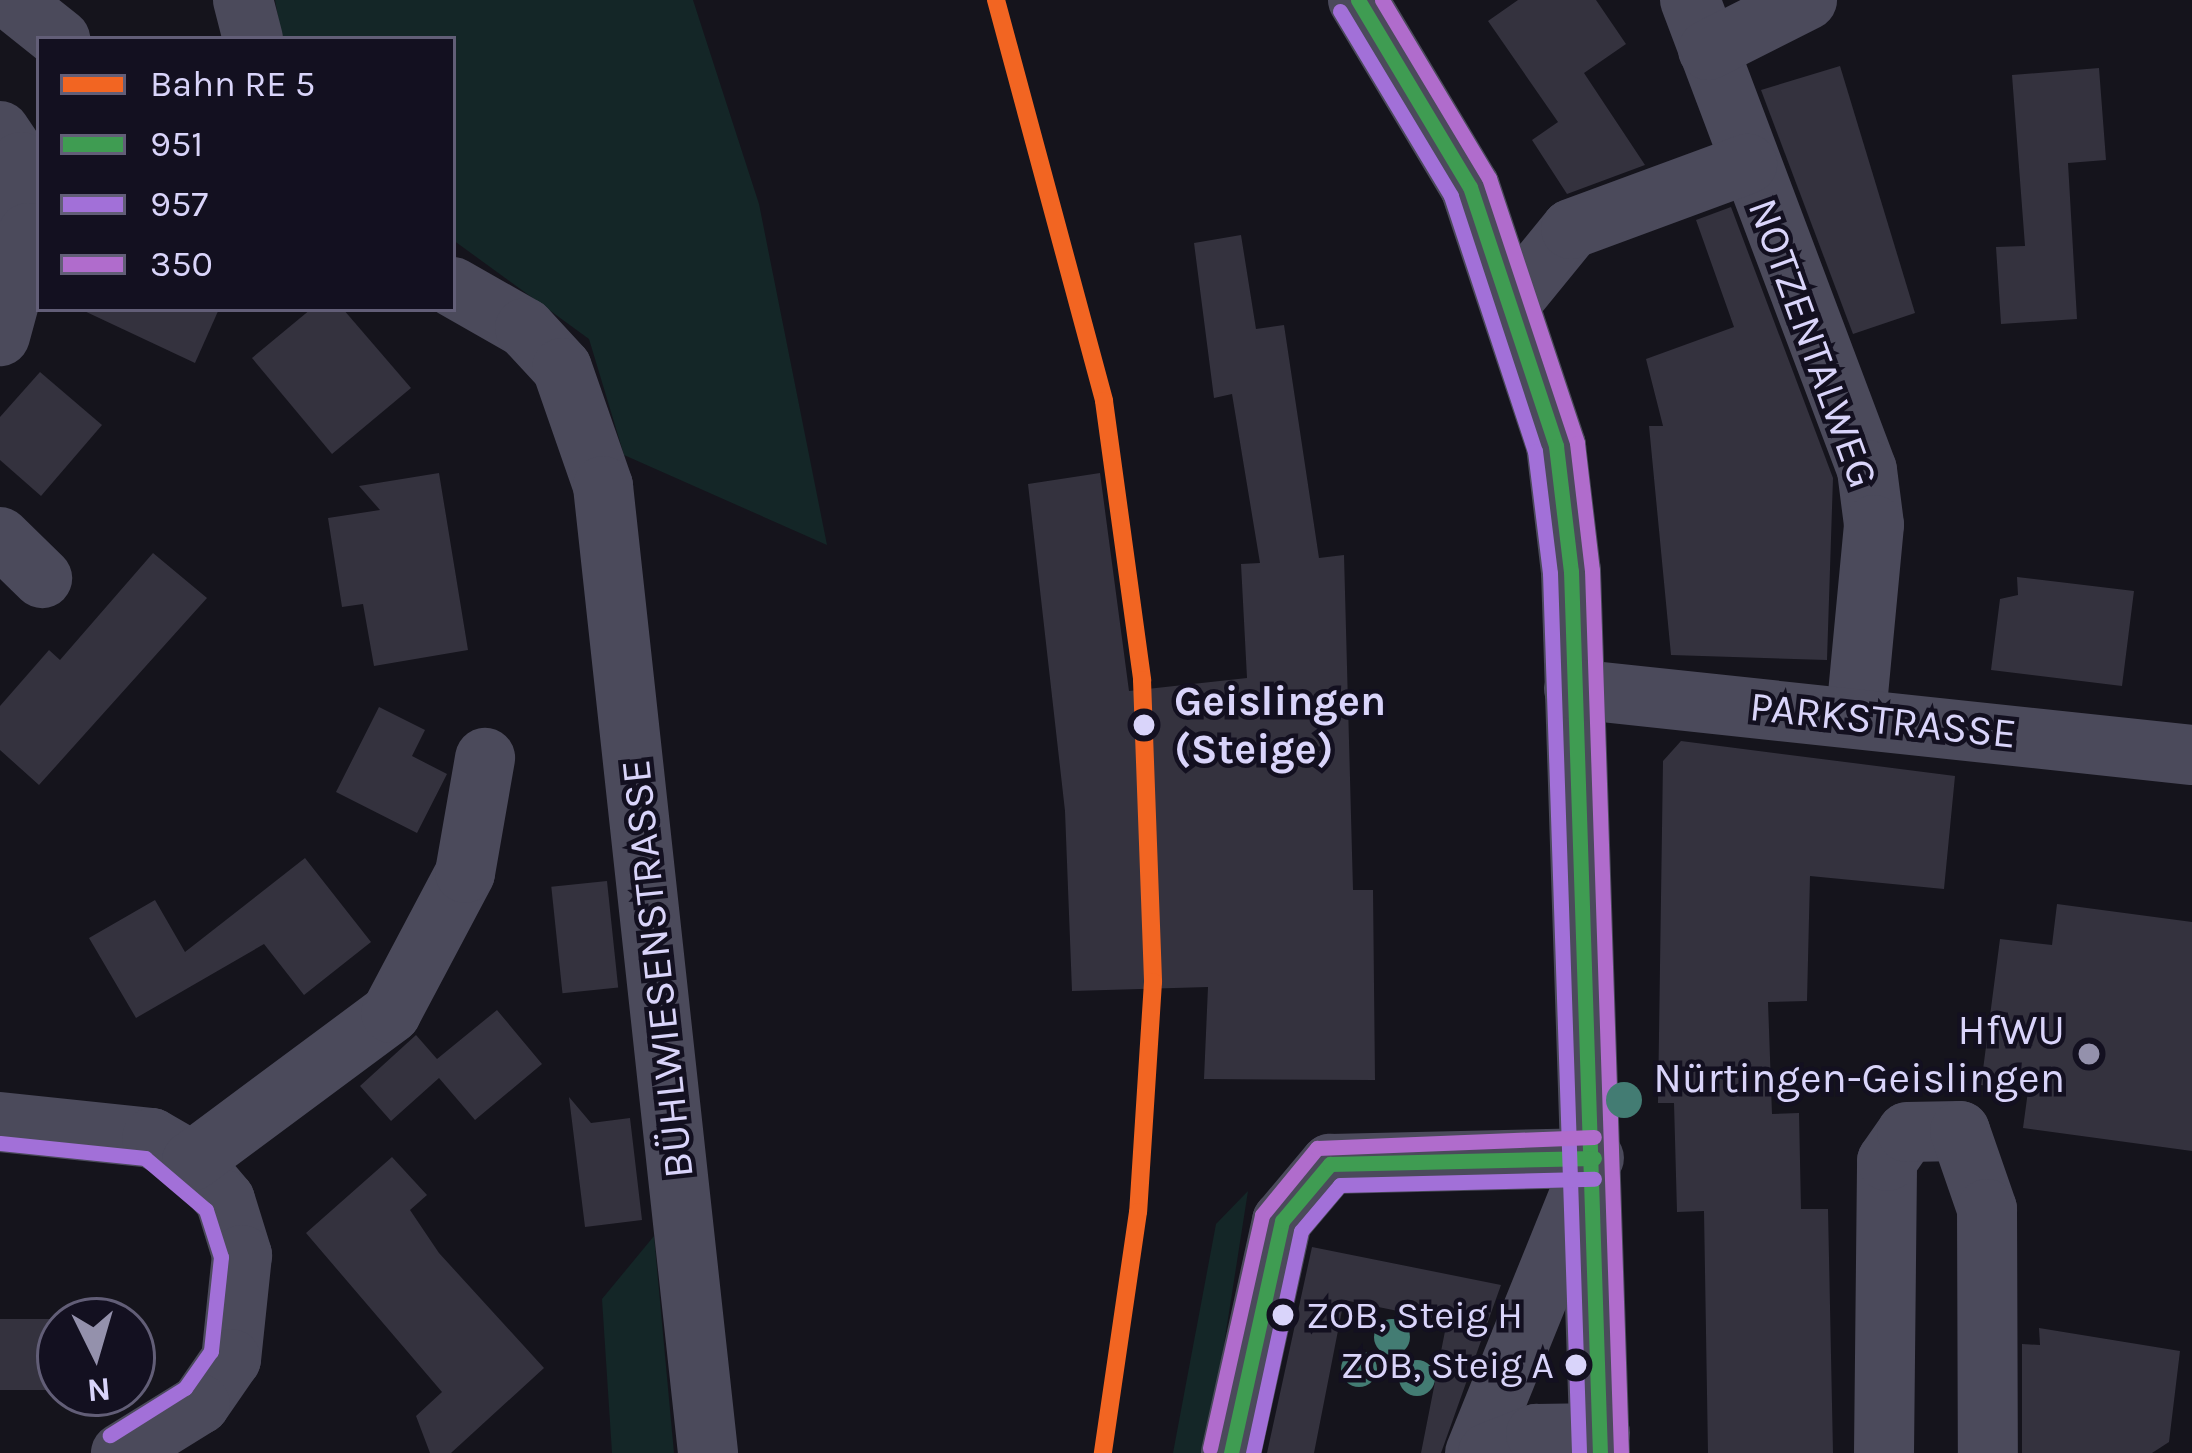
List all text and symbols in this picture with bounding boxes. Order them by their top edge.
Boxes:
legend [36,36,456,312]
text: Bahn RE 5 [150,63,315,105]
text: 951 [150,123,203,165]
text: 957 [150,183,208,225]
street label: NOTZENTALWEG [1737,192,1889,494]
text: 350 [150,243,213,285]
place label: Geislingen (Steige) [1174,676,1386,774]
street label: PARKSTRASSE [1747,681,2019,759]
marker: Geislingen (Steige) [1125,706,1163,744]
street label: BÜHLWIESENSTRASSE [610,757,704,1181]
place label: HfWU Nürtingen-Geislingen [1653,1005,2065,1104]
marker: HfWU Nürtingen-Geislingen [2076,1041,2102,1067]
place label: ZOB, Steig H [1306,1292,1523,1338]
north arrow [36,1297,156,1417]
marker: ZOB, Steig H [1272,1304,1294,1326]
place label: ZOB, Steig A [1341,1342,1554,1388]
marker: ZOB, Steig A [1565,1354,1587,1376]
text: N [85,1370,112,1410]

